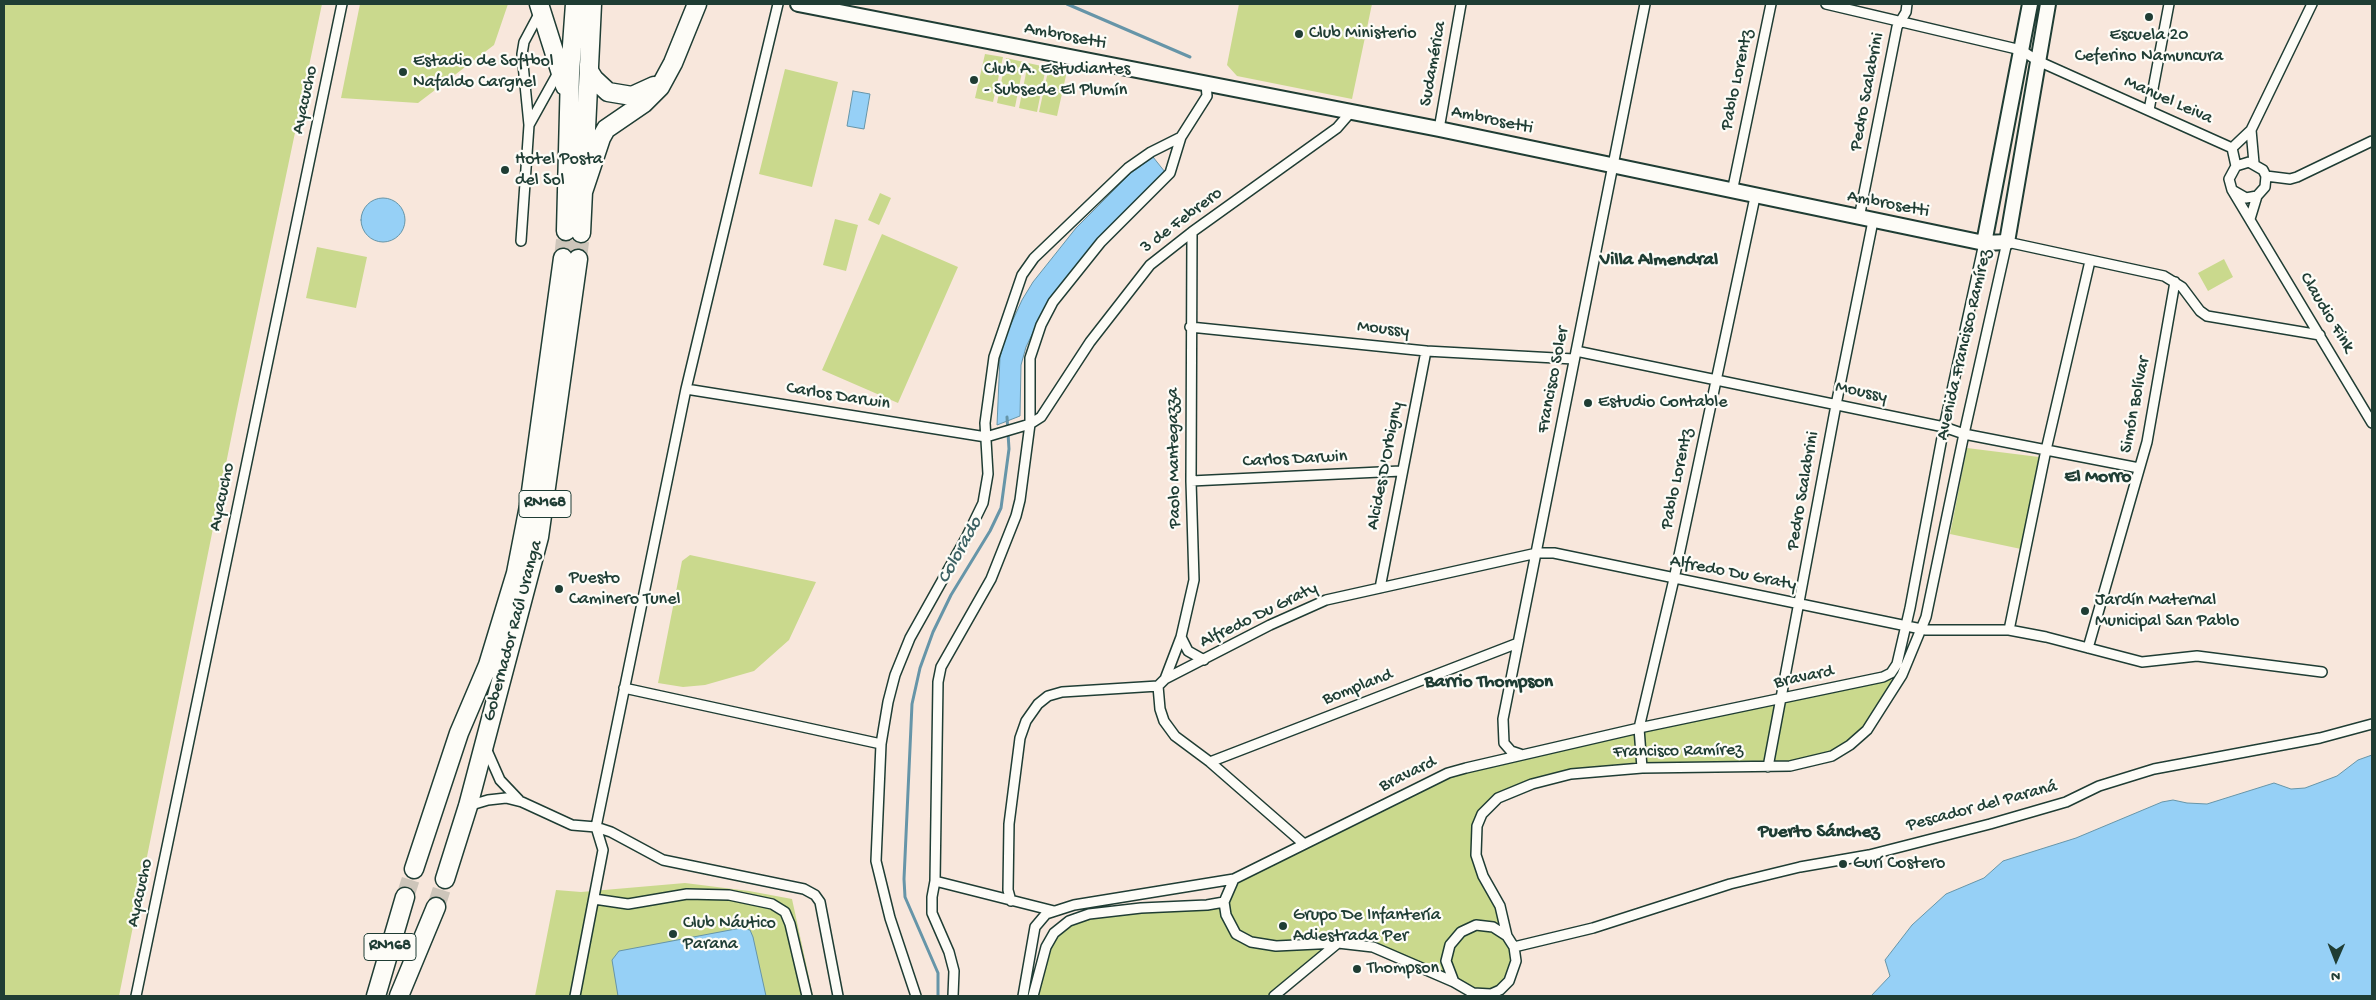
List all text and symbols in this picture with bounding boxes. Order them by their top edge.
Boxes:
marker: Escuela 20 Ceferino Namuncura [2143,11,2155,23]
street label: Ambrosetti [1022,18,1108,56]
street label: Sudamérica [1416,20,1452,108]
place label: Club Ministerio [1309,23,1417,45]
place label: Escuela 20 Ceferino Namuncura [2075,25,2223,68]
marker: Club Ministerio [1293,28,1305,40]
street label: Pablo Lorentz [1717,28,1759,132]
street label: Pedro Scalabrini [1846,31,1890,153]
place label: Estadio de Softbol Nafaldo Cargnel [413,51,554,94]
place label: Club A. Estudiantes - Subsede El Plumín [984,59,1130,102]
street label: Ayacucho [288,64,324,136]
marker: Estadio de Softbol Nafaldo Cargnel [397,66,409,78]
street label: Manuel Leiva [2120,72,2216,130]
marker: Club A. Estudiantes - Subsede El Plumín [968,74,980,86]
street label: Ambrosetti [1449,102,1535,140]
place label: Hotel Posta del Sol [515,149,603,192]
marker: Hotel Posta del Sol [499,164,511,176]
street label: 3 de Febrero [1137,183,1227,259]
street label: Ambrosetti [1845,186,1931,224]
street label: Avenida Francisco Ramírez [1933,247,1997,443]
district label: Villa Almendral [1600,250,1718,272]
street label: Claudio Fink [2294,269,2358,357]
street label: Moussy [1356,317,1410,343]
street label: Francisco Soler [1533,325,1575,435]
street label: Simón Bolívar [2116,355,2156,455]
street label: Moussy [1833,377,1889,409]
street label: Carlos Darwin [785,378,891,416]
street label: Paolo Mantegazza [1163,388,1187,528]
place label: Estudio Contable [1598,392,1727,414]
marker: Estudio Contable [1582,397,1594,409]
street label: Alcides D'Orbigny [1363,400,1409,532]
street label: Pablo Lorentz [1657,427,1699,531]
street label: Pedro Scalabrini [1783,430,1825,552]
street label: Carlos Darwin [1242,446,1348,474]
street label: Ayacucho [205,461,241,533]
district label: El Morro [2065,467,2131,489]
road number: RN168 [519,490,571,518]
water label: Colorado [933,514,989,588]
street label: Gobernador Raúl Uranga [479,538,549,724]
street label: Alfredo Du Graty [1668,551,1798,597]
place label: Puesto Caminero Tunel [569,568,680,610]
street label: Alfredo Du Graty [1197,578,1321,654]
marker: Puesto Caminero Tunel [553,583,565,595]
place label: Jardín Maternal Municipal San Pablo [2095,590,2239,632]
marker: Jardín Maternal Municipal San Pablo [2079,605,2091,617]
street label: Bravard [1772,661,1836,695]
street label: Bompland [1320,665,1396,711]
district label: Barrio Thompson [1425,672,1553,694]
street label: Francisco Ramírez [1613,740,1743,764]
street label: Bravard [1376,752,1440,798]
street label: Pescador del Paraná [1904,776,2060,838]
district label: Puerto Sánchez [1758,822,1880,844]
place label: Gurí Costero [1853,853,1945,875]
street label: Ayacucho [123,857,159,929]
marker: Gurí Costero [1837,858,1849,870]
place label: Grupo De Infantería Adiestrada Per [1293,905,1441,948]
place label: Club Náutico Parana [683,913,776,956]
marker: Grupo De Infantería Adiestrada Per [1277,920,1289,932]
marker: Club Náutico Parana [667,928,679,940]
road number: RN168 [364,934,416,960]
north arrow [2311,935,2361,985]
place label: Thompson [1367,958,1439,980]
marker: Thompson [1351,963,1363,975]
text: N [2331,967,2340,984]

